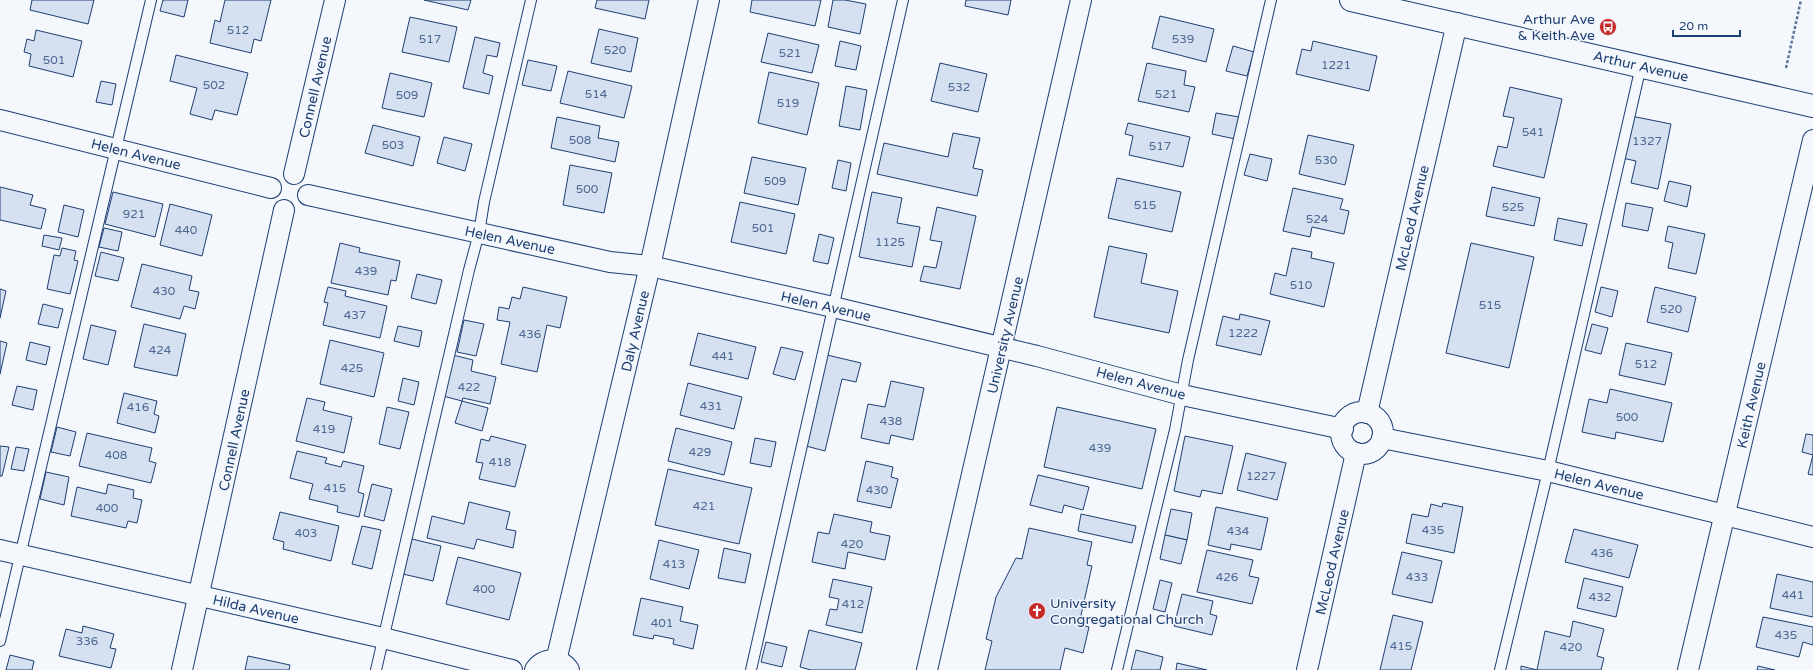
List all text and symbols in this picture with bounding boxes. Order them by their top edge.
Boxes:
place label: Arthur Ave & Keith Ave [1518,11,1595,44]
scale bar [1673,12,1740,38]
bus stop icon: Arthur Ave & Keith Ave [1598,17,1618,37]
text: 20 m [1679,19,1708,33]
house number: 512 [227,23,249,37]
house number: 517 [419,32,441,46]
house number: 539 [1172,32,1194,46]
street label: Connell Avenue [296,35,335,140]
house number: 520 [604,43,627,57]
house number: 521 [779,46,801,60]
street label: Arthur Avenue [1592,47,1690,86]
house number: 501 [43,53,65,67]
house number: 1221 [1321,58,1351,72]
house number: 502 [203,78,225,92]
house number: 532 [948,80,970,94]
house number: 514 [585,87,608,101]
house number: 521 [1155,87,1177,101]
house number: 509 [396,88,418,102]
house number: 519 [777,96,799,110]
house number: 541 [1522,125,1544,139]
house number: 508 [569,133,591,147]
house number: 1327 [1632,134,1662,148]
street label: Helen Avenue [89,135,183,174]
house number: 503 [382,138,404,152]
house number: 517 [1149,139,1171,153]
house number: 530 [1315,153,1338,167]
street label: McLeod Avenue [1392,164,1433,273]
house number: 509 [764,174,786,188]
house number: 500 [576,182,599,196]
house number: 515 [1134,198,1156,212]
house number: 525 [1502,200,1524,214]
house number: 921 [123,207,145,221]
house number: 524 [1306,212,1329,226]
house number: 501 [752,221,774,235]
house number: 440 [175,223,198,237]
street label: Helen Avenue [463,223,557,258]
house number: 1125 [875,235,905,249]
house number: 439 [355,264,377,278]
street label: University Avenue [984,275,1027,395]
house number: 510 [1290,278,1313,292]
house number: 430 [153,284,176,298]
street label: Helen Avenue [779,288,873,325]
street label: Daly Avenue [618,289,653,373]
house number: 515 [1479,298,1501,312]
house number: 520 [1660,302,1683,316]
house number: 437 [344,308,366,322]
house number: 1222 [1228,326,1258,340]
house number: 436 [519,327,541,341]
house number: 424 [149,343,172,357]
house number: 441 [712,349,734,363]
house number: 512 [1635,357,1657,371]
street label: Keith Avenue [1733,360,1770,450]
house number: 425 [341,361,363,375]
street label: Helen Avenue [1094,363,1188,404]
house number: 422 [458,380,480,394]
street label: Connell Avenue [215,388,254,493]
house number: 431 [700,399,722,413]
house number: 416 [127,400,149,414]
house number: 500 [1616,410,1639,424]
house number: 438 [880,414,902,428]
house number: 419 [313,422,335,436]
house number: 439 [1089,441,1111,455]
house number: 429 [689,445,711,459]
house number: 408 [105,448,127,462]
house number: 418 [489,455,511,469]
street label: Helen Avenue [1552,465,1646,504]
house number: 1227 [1246,469,1276,483]
house number: 415 [324,481,346,495]
house number: 430 [866,483,889,497]
house number: 421 [693,499,715,513]
house number: 400 [96,501,119,515]
street label: McLeod Avenue [1312,508,1353,617]
house number: 435 [1422,523,1444,537]
house number: 434 [1227,524,1250,538]
house number: 403 [295,526,317,540]
house number: 420 [841,537,864,551]
house number: 436 [1591,546,1613,560]
house number: 413 [663,557,685,571]
house number: 426 [1216,570,1238,584]
house number: 433 [1406,570,1428,584]
house number: 400 [473,582,496,596]
house number: 441 [1782,588,1804,602]
house number: 432 [1589,590,1611,604]
street label: Hilda Avenue [211,591,301,628]
place label: University Congregational Church [1050,595,1204,628]
house number: 412 [842,597,864,611]
church icon: University Congregational Church [1027,601,1047,621]
house number: 401 [651,616,673,630]
house number: 435 [1775,628,1797,642]
house number: 336 [76,634,98,648]
house number: 415 [1390,639,1412,653]
house number: 420 [1560,640,1583,654]

